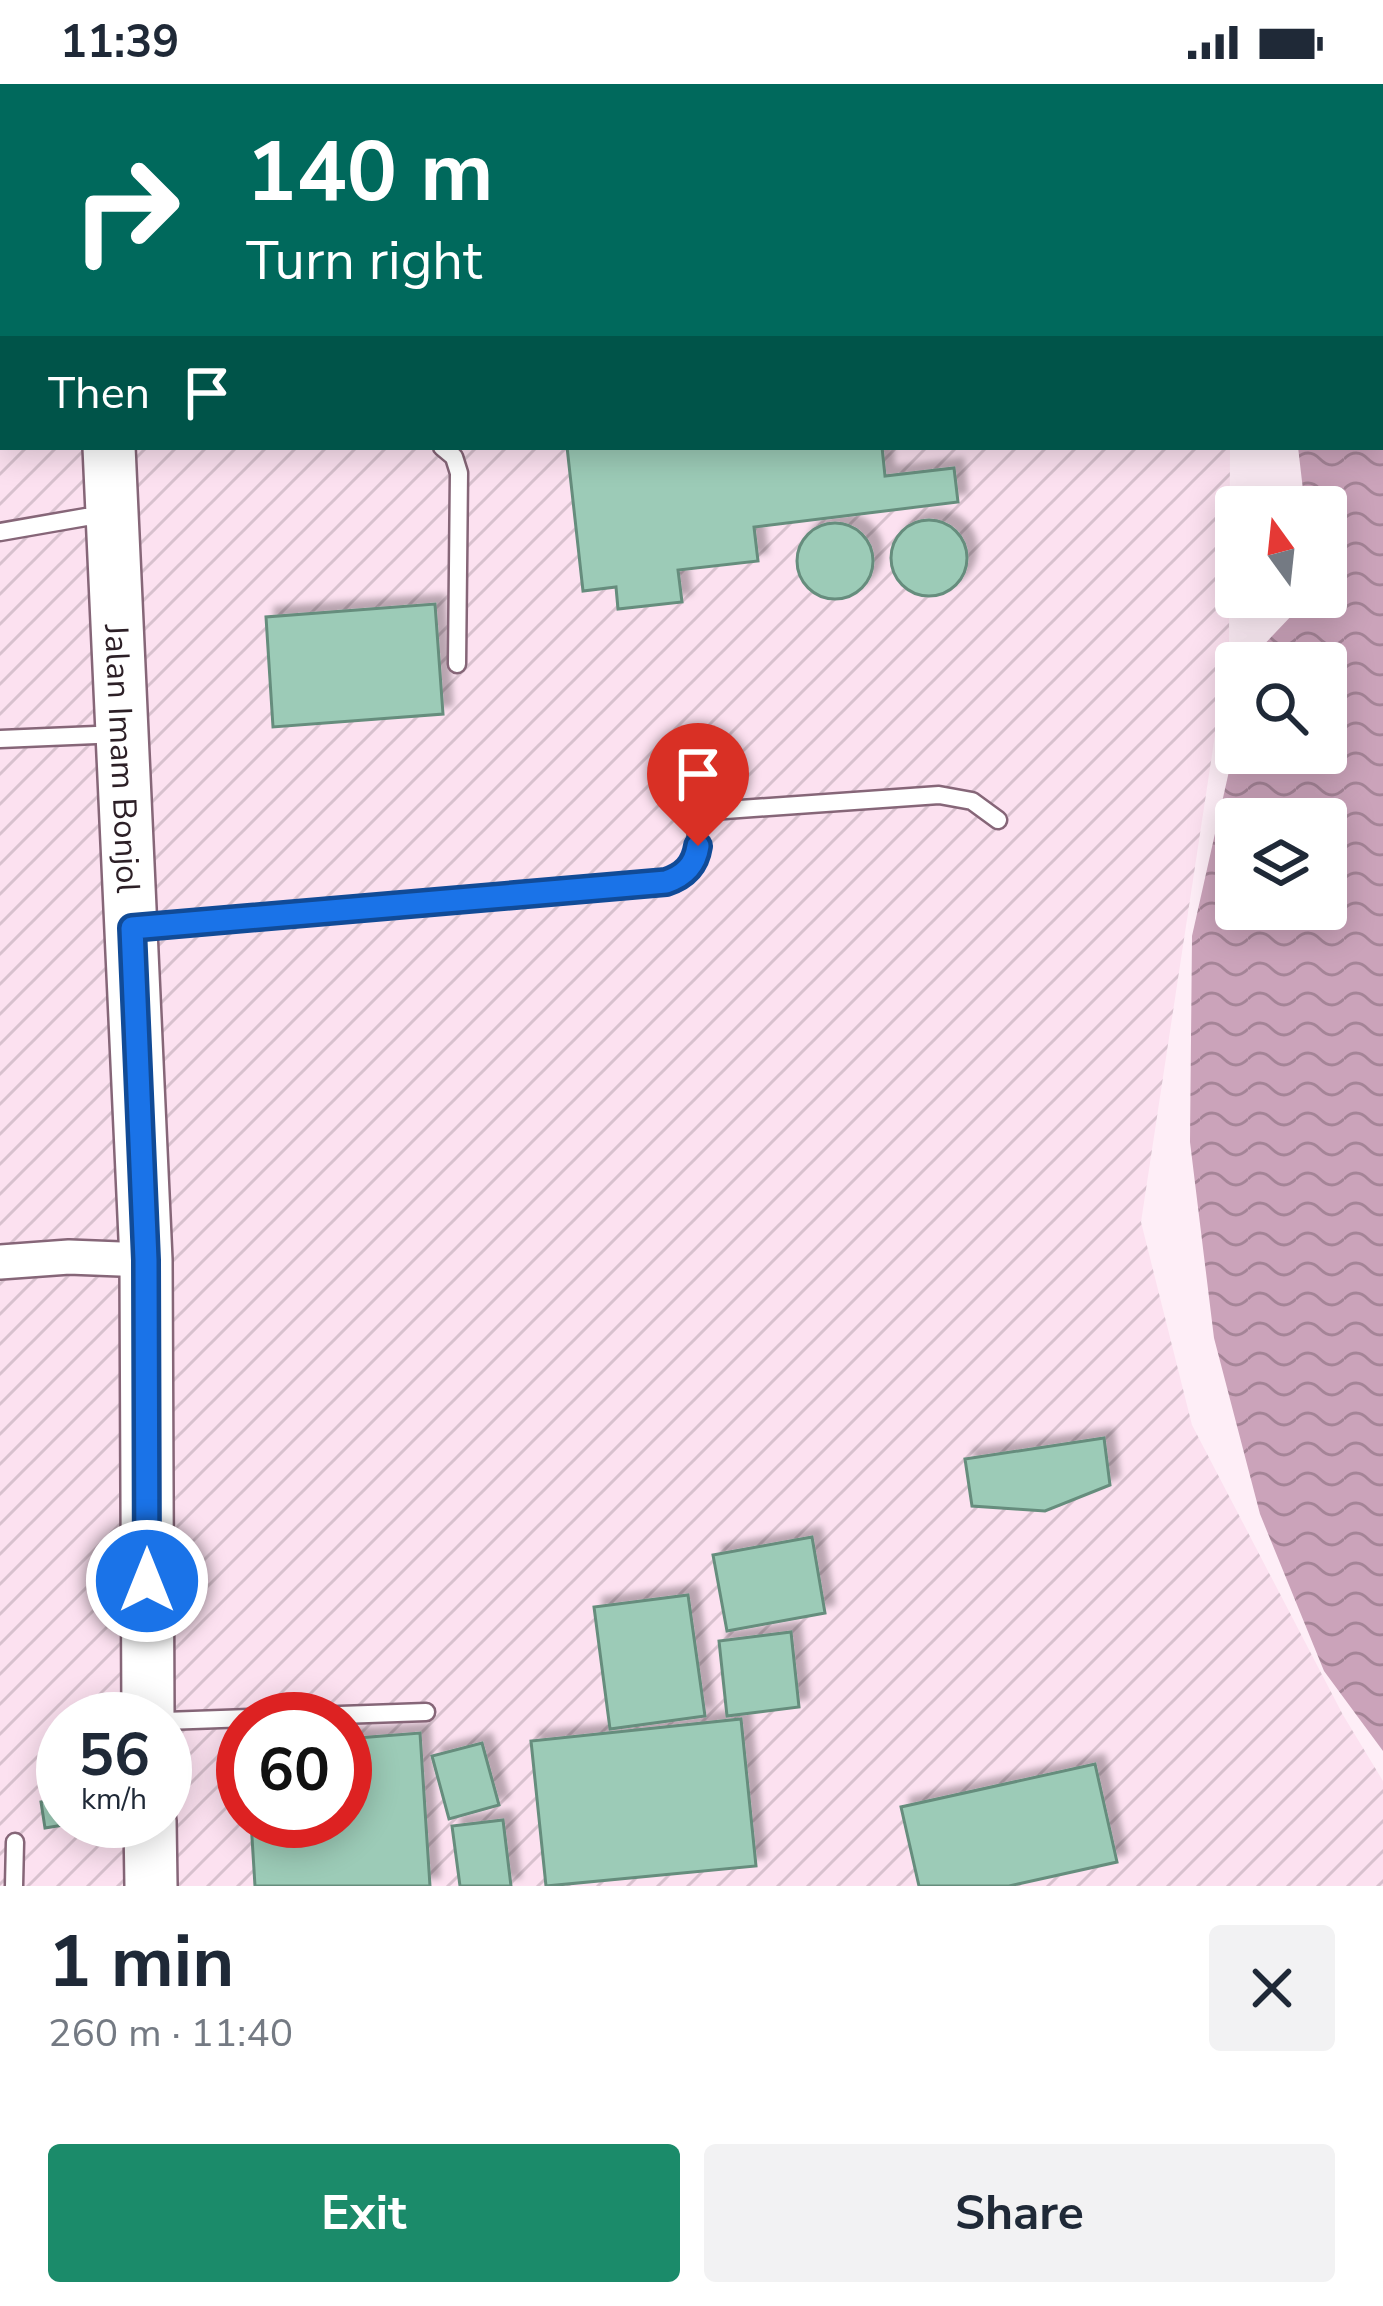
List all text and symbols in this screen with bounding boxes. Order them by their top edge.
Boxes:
text: 11:39 [60,12,179,73]
text: 140 m [246,115,494,230]
icon: right [48,132,204,288]
text: Turn right [246,224,482,298]
icon: arrive [174,360,240,426]
text: Then [48,363,150,424]
north arrow [1215,486,1347,618]
map controls [1215,486,1347,930]
street label: Jalan Imam Bonjol [93,622,150,894]
button: search [1215,642,1347,774]
pin [647,723,749,846]
icon: arrive [665,741,731,807]
button: layers [1215,798,1347,930]
position arrow [84,1518,210,1644]
speed limit sign: 60 [216,1692,372,1848]
text: 56 [78,1714,150,1796]
text: km/h [81,1779,147,1820]
text: 1 min [48,1913,234,2011]
button: close [1209,1925,1335,2051]
text: 260 m · 11:40 [48,2007,293,2060]
button: Exit [48,2144,680,2282]
button: Share [704,2144,1335,2282]

